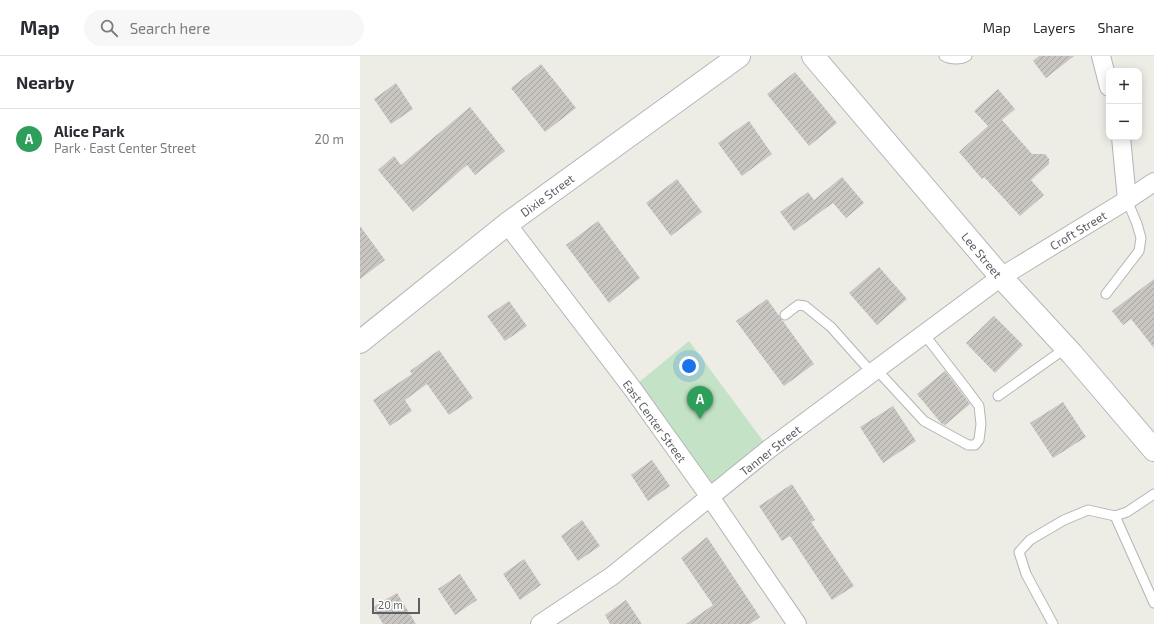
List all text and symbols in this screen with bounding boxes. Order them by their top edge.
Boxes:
search box [84,10,364,46]
text: Map [20,16,60,39]
icon: search [98,17,120,39]
text: Search here [130,19,210,37]
text: Map [983,19,1011,36]
text: Layers [1033,19,1075,36]
text: Share [1097,19,1134,36]
map controls [1106,68,1142,140]
button: + [1106,68,1142,104]
text: Nearby [16,72,74,92]
button: − [1106,104,1142,140]
text: Alice Park [54,122,125,140]
text: A [25,131,33,147]
text: 20 m [315,131,344,147]
text: Park · East Center Street [54,140,196,156]
street label: Dixie Street [518,171,577,219]
street label: Croft Street [1047,207,1109,252]
street label: Lee Street [959,229,1005,281]
your location [679,356,699,376]
street label: East Center Street [620,377,690,465]
pin: A [687,386,713,419]
street label: Tanner Street [737,422,804,478]
scale bar [372,596,420,615]
text: 20 m [378,598,403,611]

